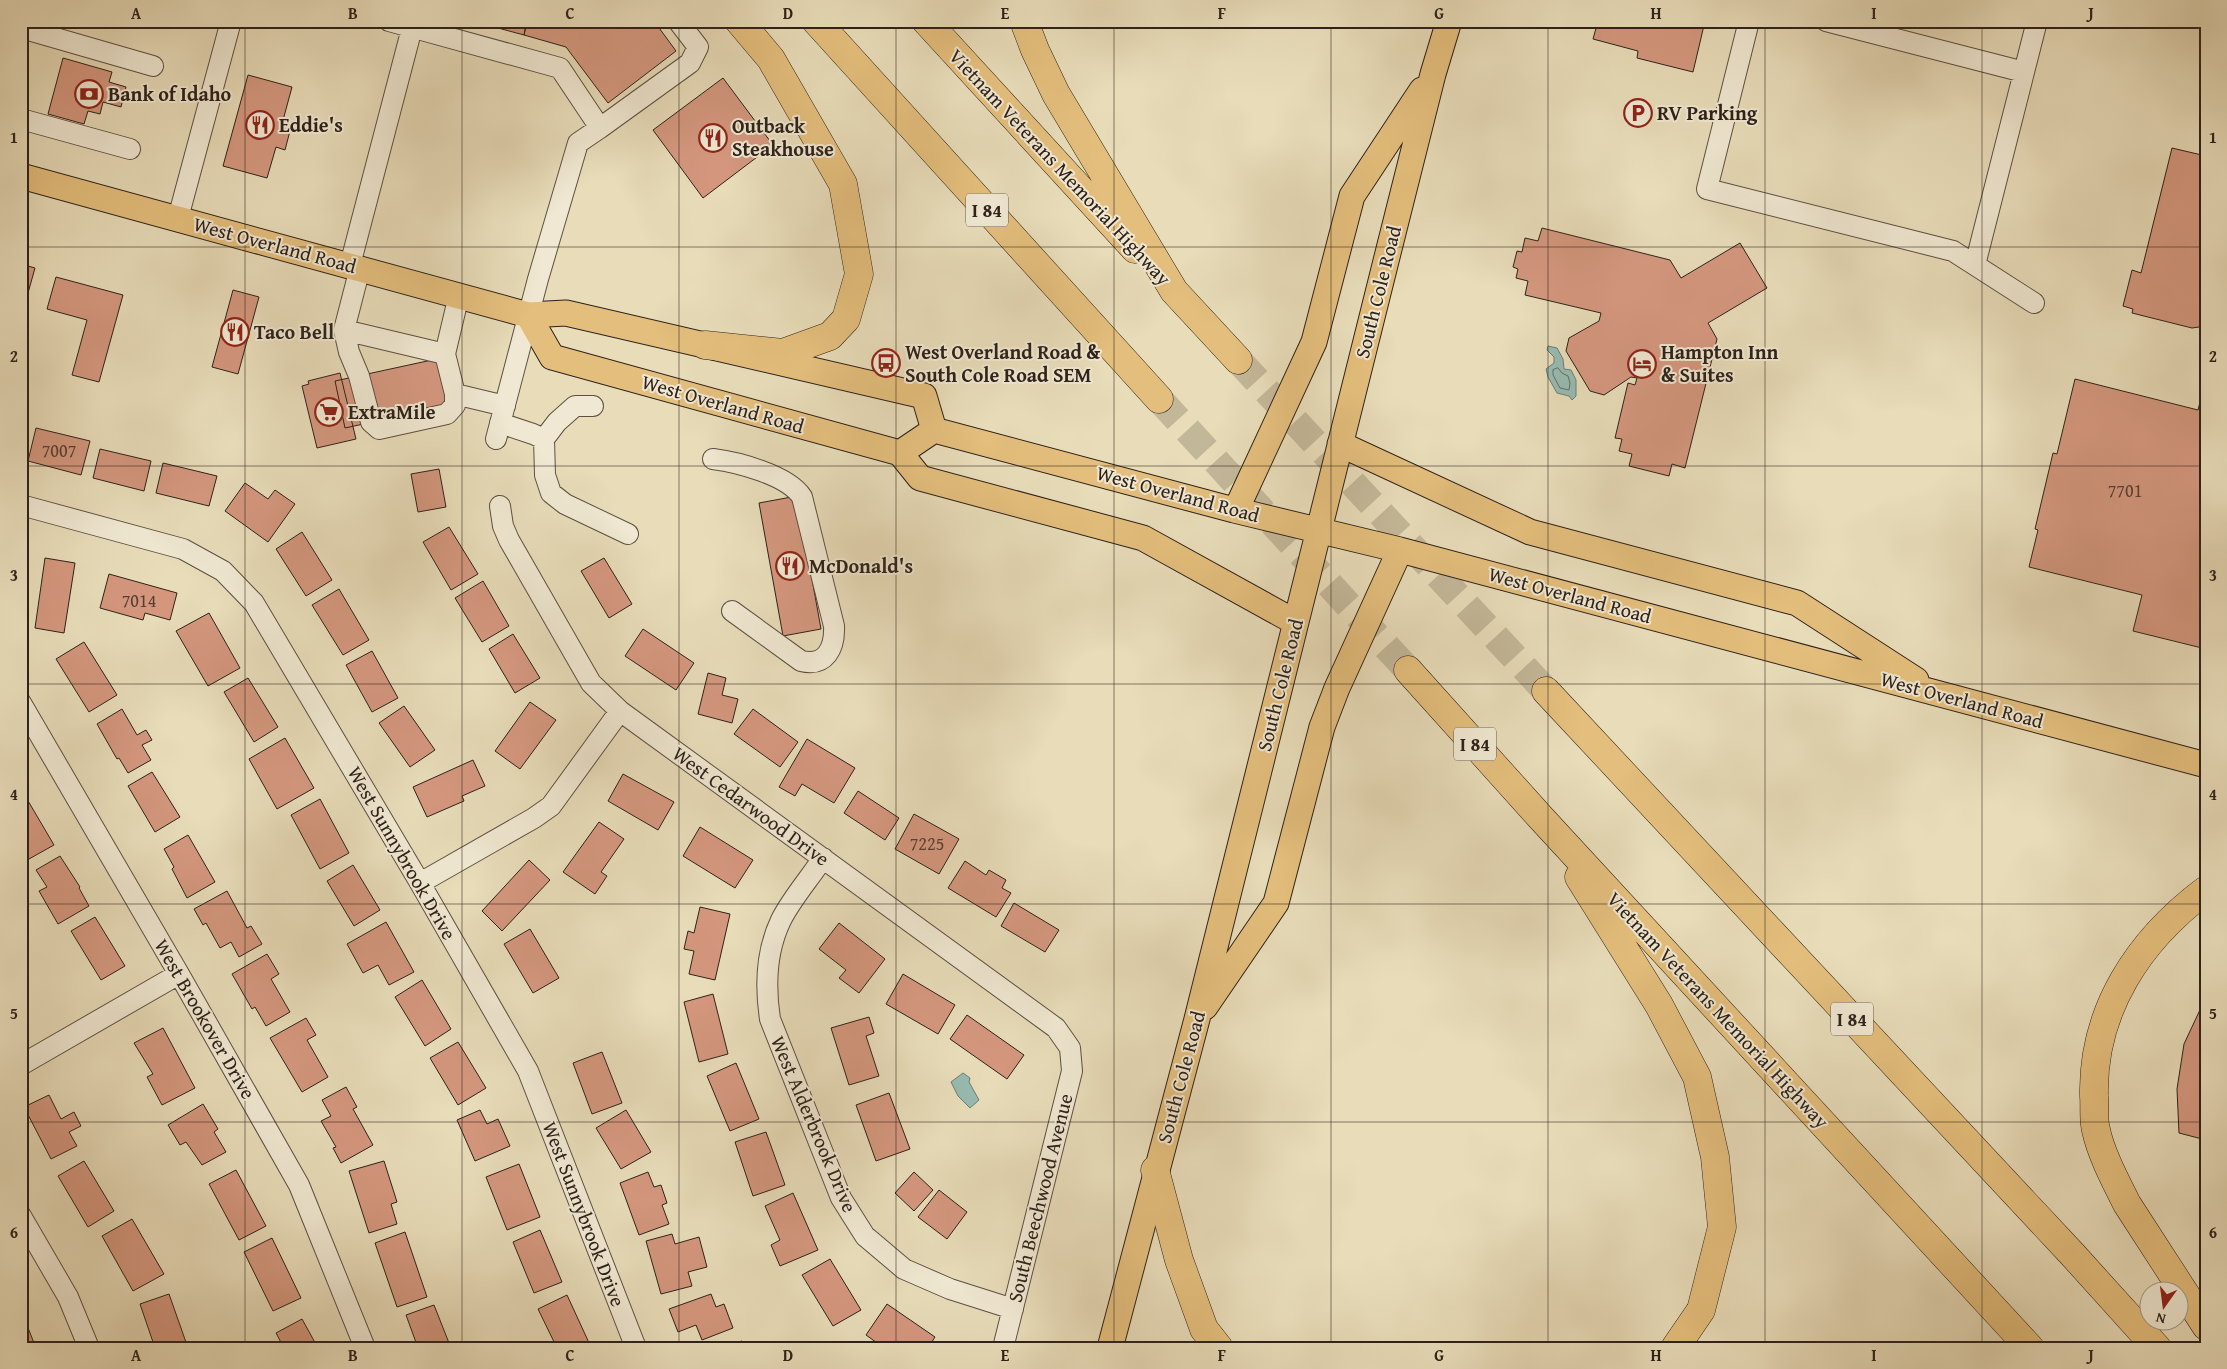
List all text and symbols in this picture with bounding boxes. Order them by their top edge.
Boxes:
text: A [131,1,142,25]
text: B [348,1,358,25]
text: C [565,1,575,25]
text: D [783,1,793,25]
text: E [1001,1,1010,25]
text: F [1218,1,1226,25]
text: G [1434,1,1444,25]
text: H [1650,1,1662,25]
text: I [1871,1,1877,25]
text: J [2085,1,2094,25]
street label: Vietnam Veterans Memorial Highway [943,42,1178,292]
bank icon: Bank of Idaho [74,79,104,109]
place label: Bank of Idaho [108,79,232,108]
parking icon: RV Parking [1623,98,1653,128]
place label: RV Parking [1657,98,1758,127]
restaurant icon: Eddie's [245,110,275,140]
place label: Eddie's [279,110,343,139]
place label: Outback Steakhouse [732,111,834,163]
restaurant icon: Outback Steakhouse [698,123,728,153]
text: 1 [10,125,18,149]
text: 1 [2209,125,2217,149]
road number: I 84 [966,194,1008,226]
street label: West Overland Road [190,209,360,280]
street label: South Cole Road [1347,222,1408,361]
restaurant icon: Taco Bell [220,317,250,347]
place label: Taco Bell [254,317,334,346]
place label: West Overland Road & South Cole Road SEM [905,337,1101,389]
place label: Hampton Inn & Suites [1661,337,1779,389]
text: 2 [10,344,18,368]
text: 2 [2209,344,2217,368]
bus stop icon: West Overland Road & South Cole Road SEM [871,348,901,378]
hotel icon: Hampton Inn & Suites [1627,349,1657,379]
street label: West Overland Road [639,366,808,441]
supermarket icon: ExtraMile [314,397,344,427]
place label: ExtraMile [348,397,436,426]
house number: 7007 [42,437,76,464]
street label: West Overland Road [1093,458,1263,529]
house number: 7701 [2108,477,2142,504]
restaurant icon: McDonald's [775,551,805,581]
place label: McDonald's [809,551,913,580]
street label: West Overland Road [1485,559,1655,630]
text: 3 [10,563,18,587]
text: 3 [2209,563,2217,587]
house number: 7014 [122,587,156,614]
street label: South Cole Road [1249,615,1310,754]
street label: West Overland Road [1877,664,2047,735]
road number: I 84 [1454,728,1496,761]
street label: West Cedarwood Drive [667,739,836,873]
street label: West Sunnybrook Drive [341,761,464,945]
text: 4 [10,782,18,806]
text: 4 [2209,782,2217,806]
house number: 7225 [910,830,944,857]
street label: Vietnam Veterans Memorial Highway [1601,885,1836,1135]
street label: West Brookover Drive [148,933,263,1104]
text: 5 [10,1001,18,1025]
text: 5 [2209,1001,2217,1025]
road number: I 84 [1831,1002,1873,1036]
street label: South Cole Road [1149,1007,1212,1146]
street label: West Alderbrook Drive [764,1031,865,1217]
street label: South Beechwood Avenue [1000,1090,1079,1305]
street label: West Sunnybrook Drive [536,1117,633,1311]
text: 6 [10,1220,18,1244]
text: 6 [2209,1220,2217,1244]
north arrow [2140,1282,2190,1332]
text: N [2153,1308,2168,1329]
text: A [131,1343,142,1367]
text: B [348,1343,358,1367]
text: C [565,1343,575,1367]
text: D [783,1343,793,1367]
text: E [1001,1343,1010,1367]
text: F [1218,1343,1226,1367]
text: G [1434,1343,1444,1367]
text: H [1650,1343,1662,1367]
text: I [1871,1343,1877,1367]
text: J [2085,1343,2094,1367]

